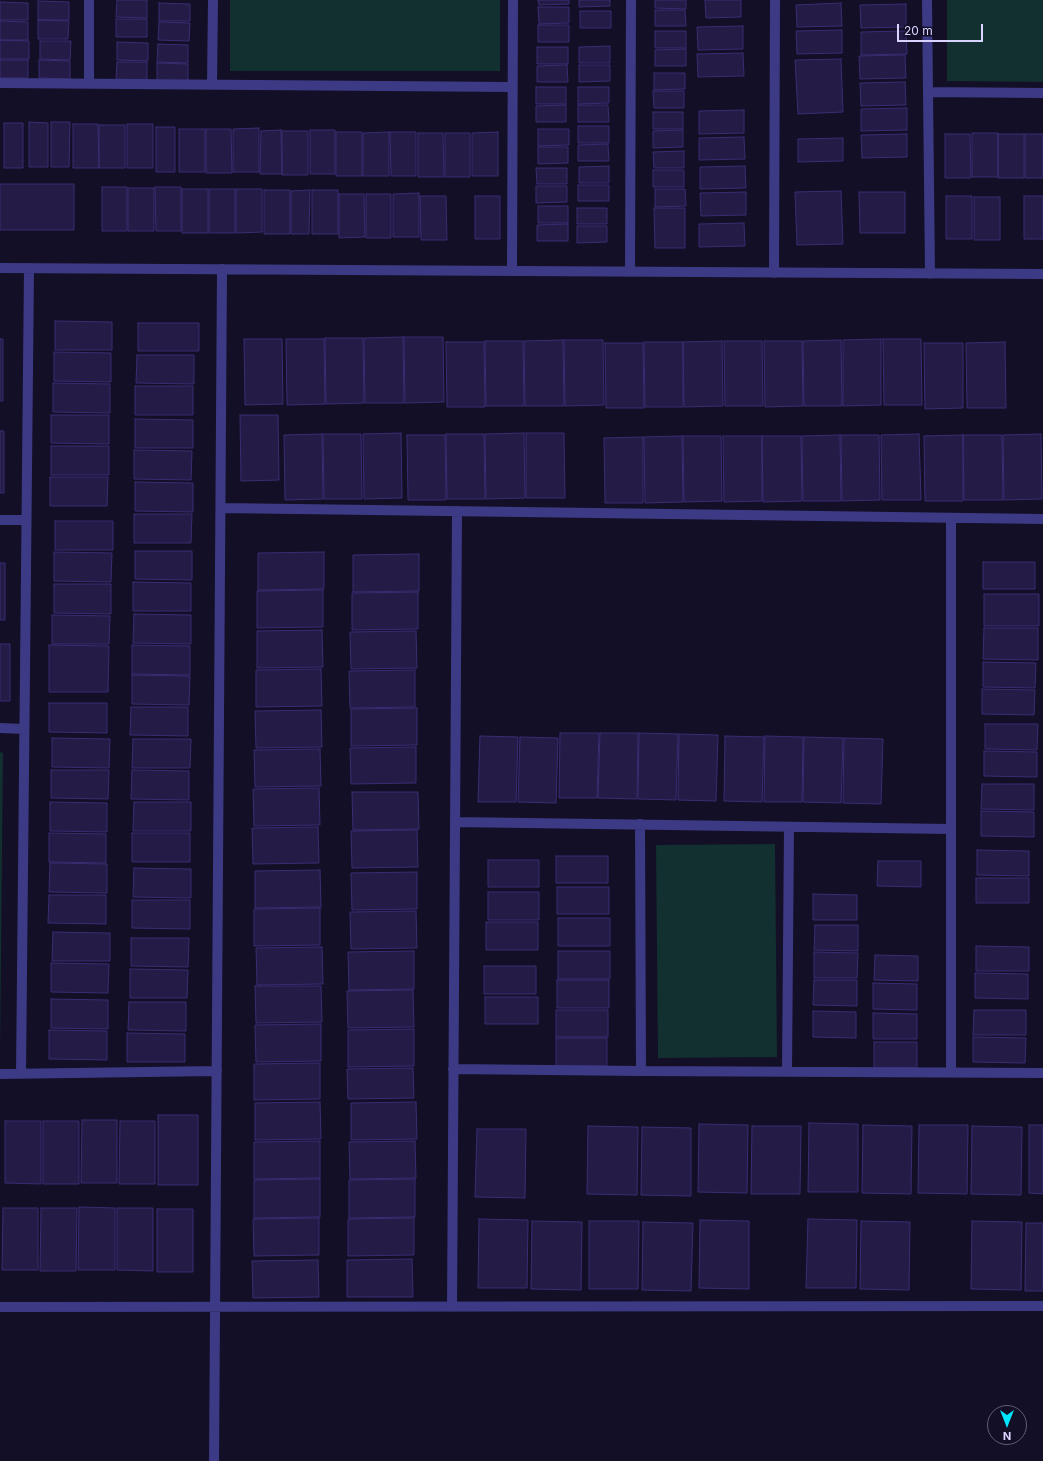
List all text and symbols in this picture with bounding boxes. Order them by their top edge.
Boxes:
scale bar [899,16,985,42]
text: 20 m [904,23,933,38]
north arrow [987,1405,1027,1445]
text: N [1003,1429,1011,1443]

